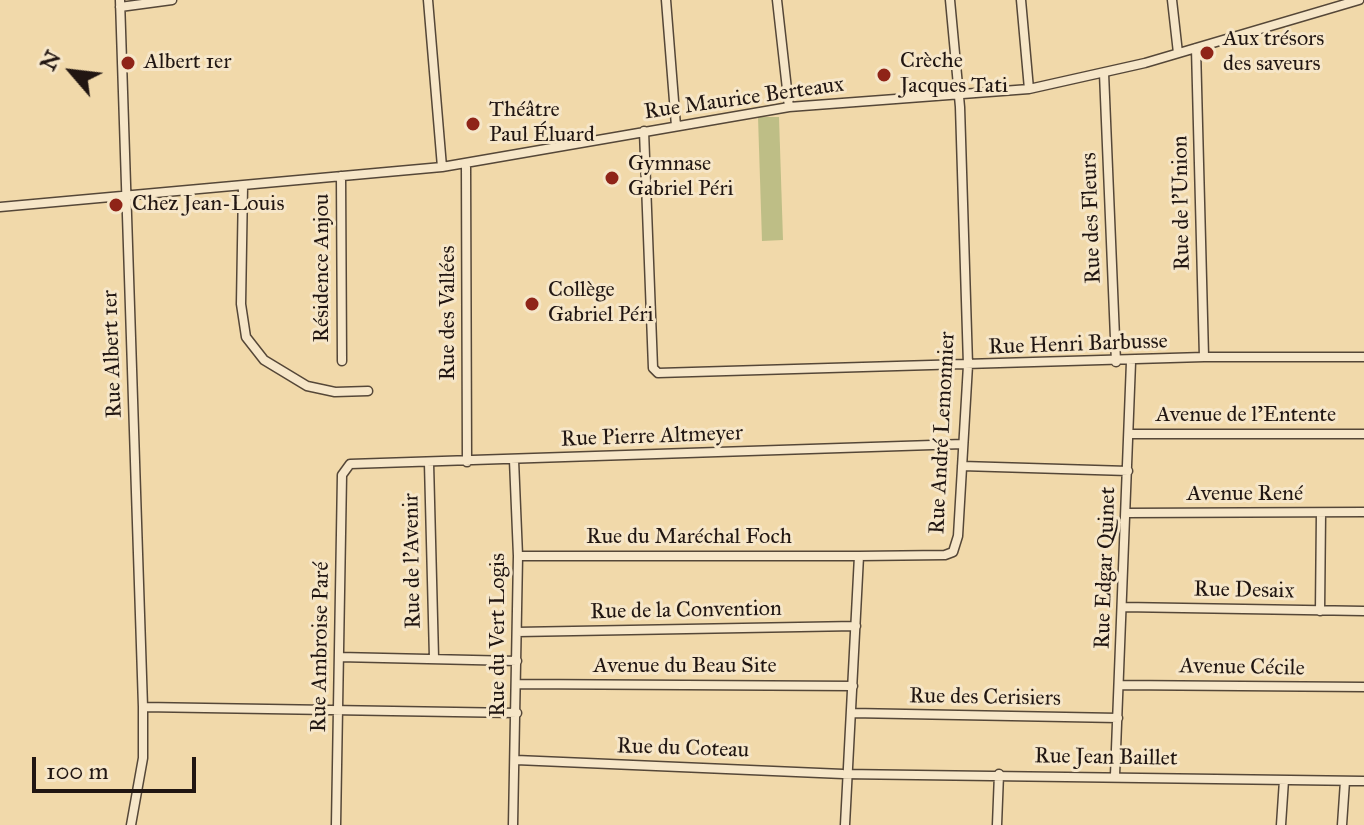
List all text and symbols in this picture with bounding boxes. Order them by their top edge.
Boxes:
place label: Aux trésors des saveurs [1223,27,1324,78]
north arrow [32,32,112,112]
marker: Aux trésors des saveurs [1198,44,1216,62]
text: N [34,46,67,75]
place label: Crèche Jacques Tati [900,49,1008,100]
place label: Albert 1er [144,50,231,76]
marker: Albert 1er [119,54,137,72]
marker: Crèche Jacques Tati [875,66,893,84]
street label: Rue Maurice Berteaux [642,72,846,126]
place label: Théâtre Paul Éluard [489,98,595,150]
marker: Théâtre Paul Éluard [464,115,482,133]
street label: Rue de l'Union [1168,135,1196,271]
place label: Gymnase Gabriel Péri [628,152,734,204]
street label: Rue des Fleurs [1077,152,1107,284]
marker: Gymnase Gabriel Péri [603,169,621,187]
place label: Chez Jean-Louis [132,192,284,218]
street label: Résidence Anjou [310,194,336,342]
marker: Chez Jean-Louis [107,196,125,214]
street label: Rue des Vallées [436,246,462,380]
place label: Collège Gabriel Péri [548,278,654,330]
street label: Rue Albert 1er [98,289,128,419]
marker: Collège Gabriel Péri [523,295,541,313]
street label: Rue Henri Barbusse [988,329,1168,361]
street label: Rue André Lemonnier [925,331,961,535]
street label: Avenue de l'Entente [1156,403,1336,429]
street label: Rue Pierre Altmeyer [560,421,744,453]
street label: Avenue René [1187,482,1303,508]
street label: Rue Edgar Quinet [1090,486,1122,650]
street label: Rue de l'Avenir [399,493,427,629]
street label: Rue du Maréchal Foch [586,525,792,551]
street label: Rue du Vert Logis [486,553,512,717]
street label: Rue Ambroise Paré [306,561,336,733]
street label: Rue Desaix [1193,577,1295,605]
street label: Rue de la Convention [590,596,782,626]
street label: Avenue du Beau Site [593,654,777,680]
street label: Avenue Cécile [1179,654,1305,682]
street label: Rue des Cerisiers [909,683,1061,713]
street label: Rue du Coteau [616,733,750,765]
scale bar [36,741,200,791]
street label: Rue Jean Baillet [1034,744,1178,772]
text: 100 m [46,756,109,786]

